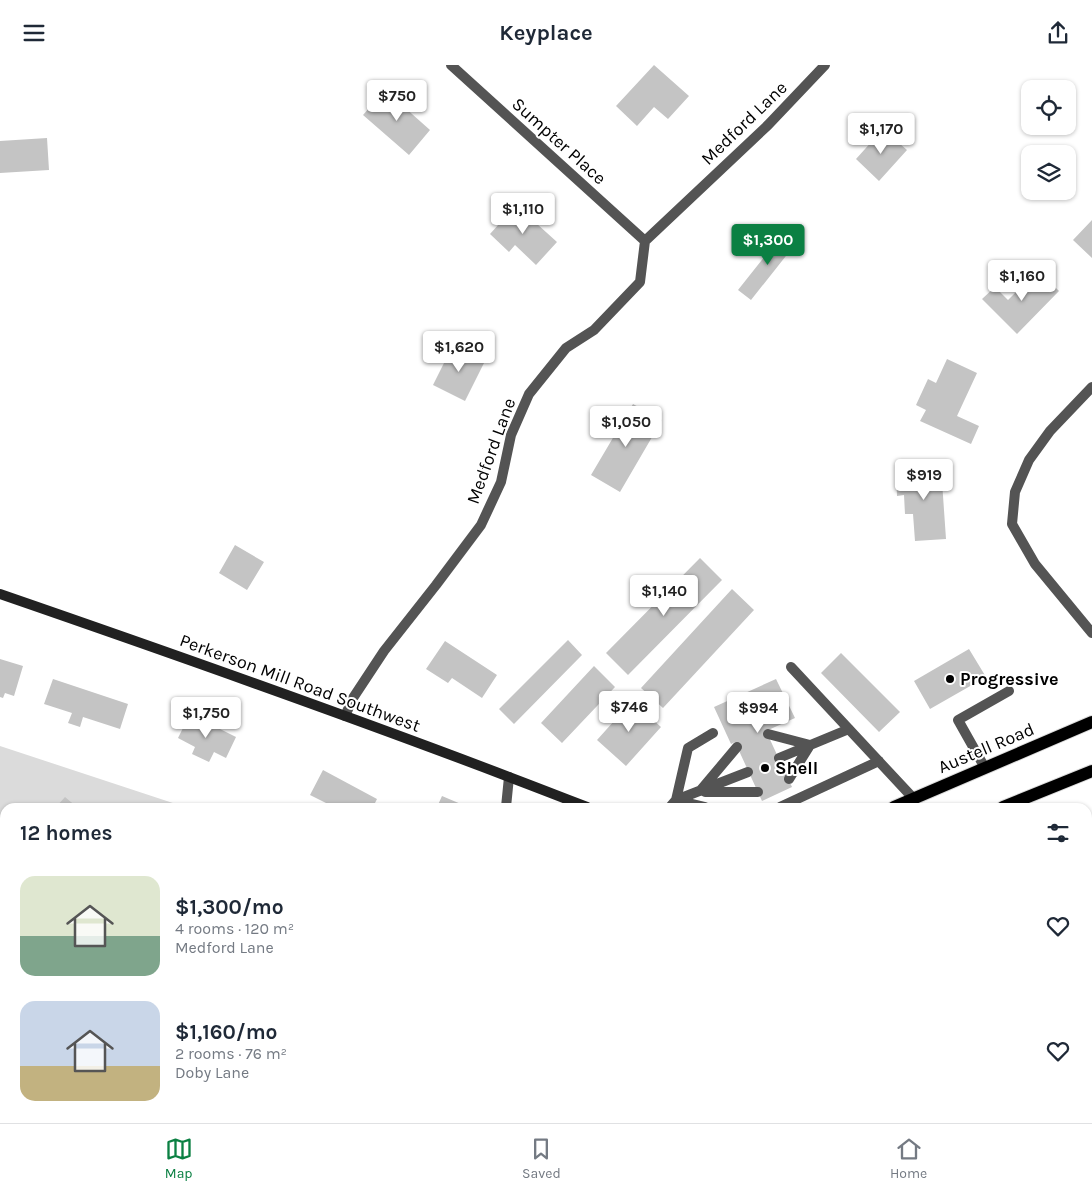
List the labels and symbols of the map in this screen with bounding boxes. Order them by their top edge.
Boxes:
street label: Medford Lane [696,77,792,169]
pin: $750 [367,80,427,122]
street label: Sumpter Place [507,93,611,189]
pin: $1,170 [840,113,922,155]
pin: $1,110 [482,193,564,235]
pin: $1,300 [727,223,809,266]
pin: $1,160 [981,259,1063,302]
pin: $1,620 [418,331,500,373]
street label: Medford Lane [462,395,520,507]
pin: $1,050 [585,405,667,448]
pin: $919 [894,459,954,501]
pin: $1,140 [623,575,705,617]
street label: Perkerson Mill Road Southwest [177,629,424,737]
place label: Progressive [960,668,1059,690]
marker: Progressive [944,673,956,685]
pin: $746 [599,691,659,733]
pin: $994 [728,691,788,734]
pin: $1,750 [165,697,247,739]
street label: Austell Road [935,718,1037,778]
place label: Shell [775,757,818,779]
marker: Shell [759,762,771,774]

